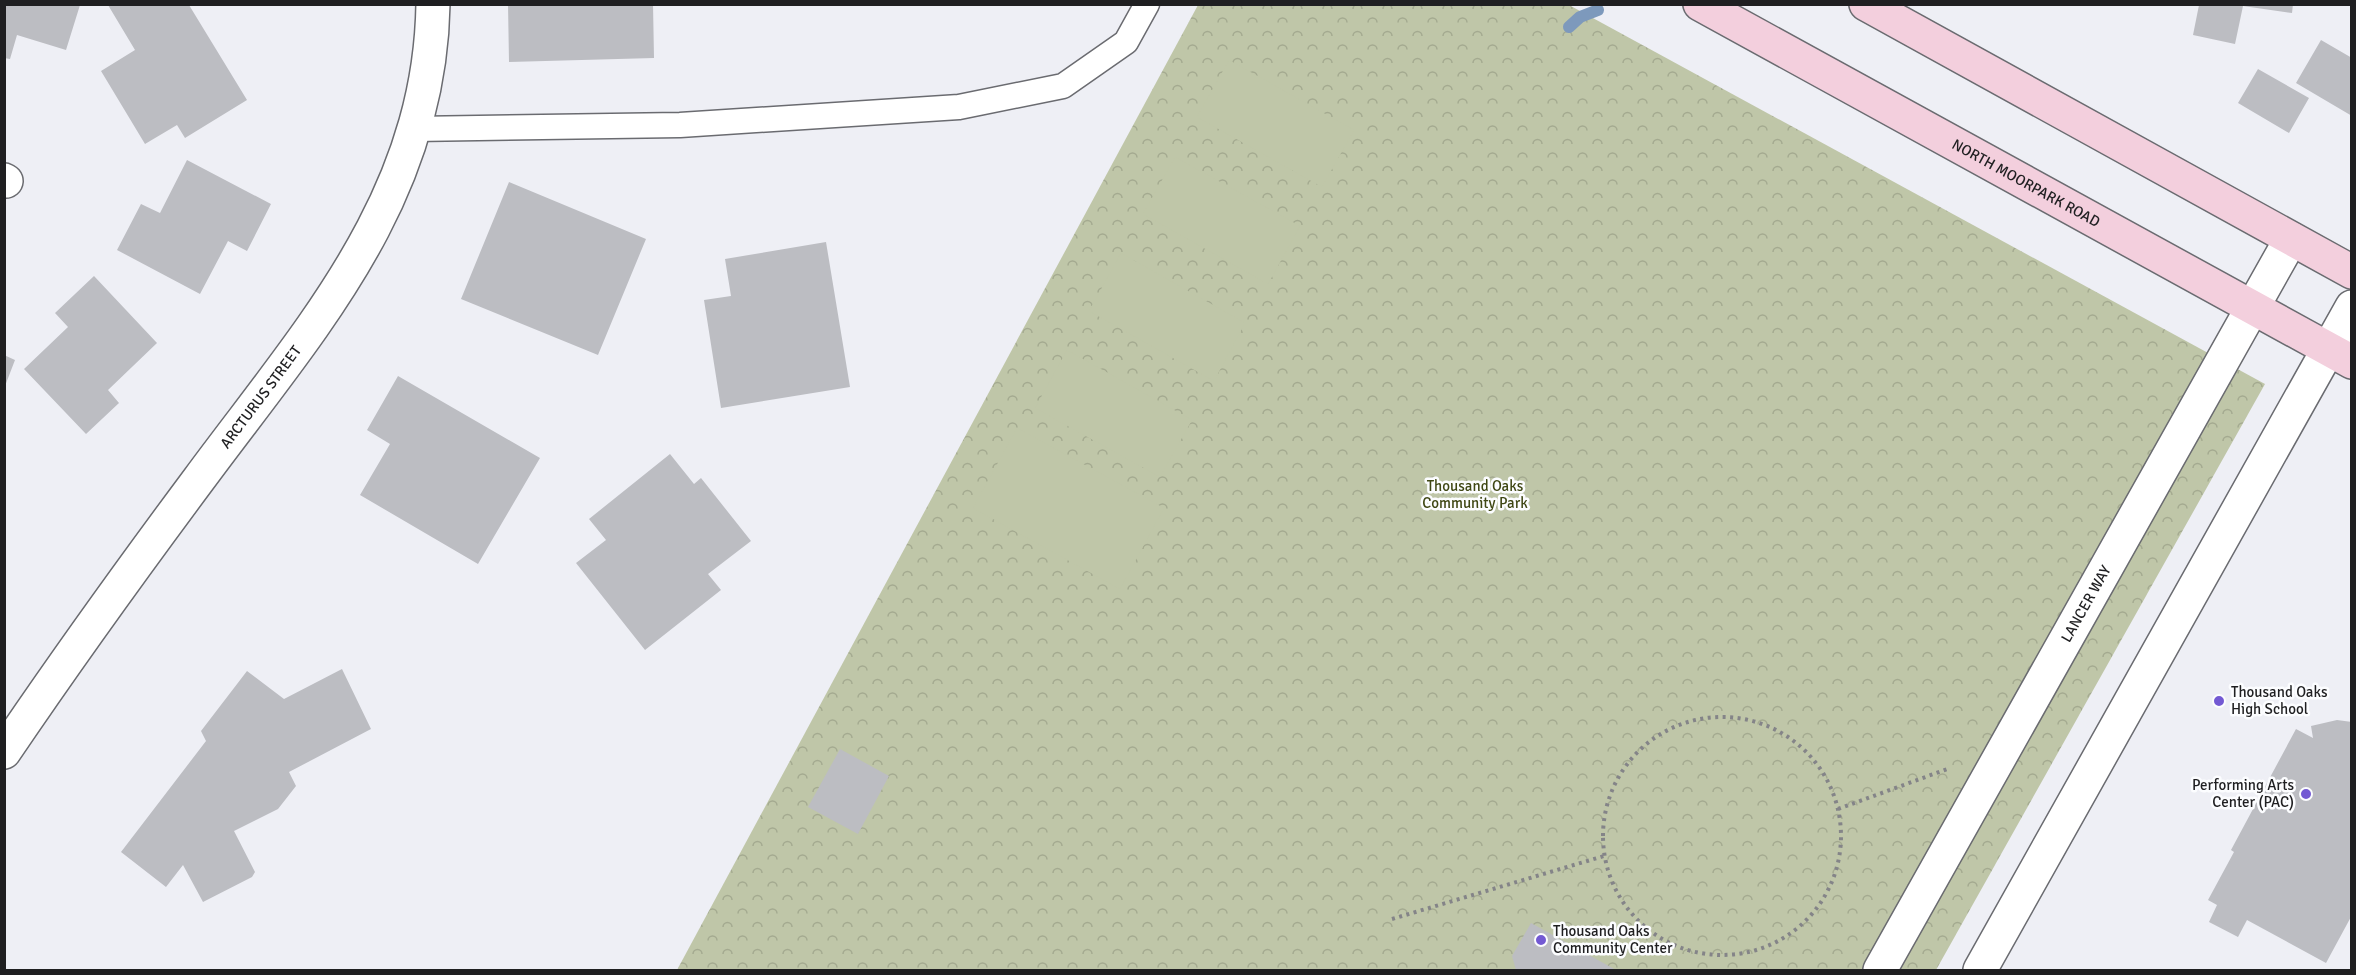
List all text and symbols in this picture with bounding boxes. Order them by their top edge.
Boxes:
street label: NORTH MOORPARK ROAD [1949,135,2103,231]
street label: ARCTURUS STREET [216,342,305,452]
park label: Thousand Oaks Community Park [1422,477,1528,512]
street label: LANCER WAY [2057,562,2115,645]
place label: Thousand Oaks High School [2231,683,2328,718]
marker: Thousand Oaks High School [2212,694,2226,708]
place label: Performing Arts Center (PAC) [2192,776,2294,811]
marker: Performing Arts Center (PAC) [2299,787,2313,801]
place label: Thousand Oaks Community Center [1553,922,1673,957]
marker: Thousand Oaks Community Center [1534,933,1548,947]

